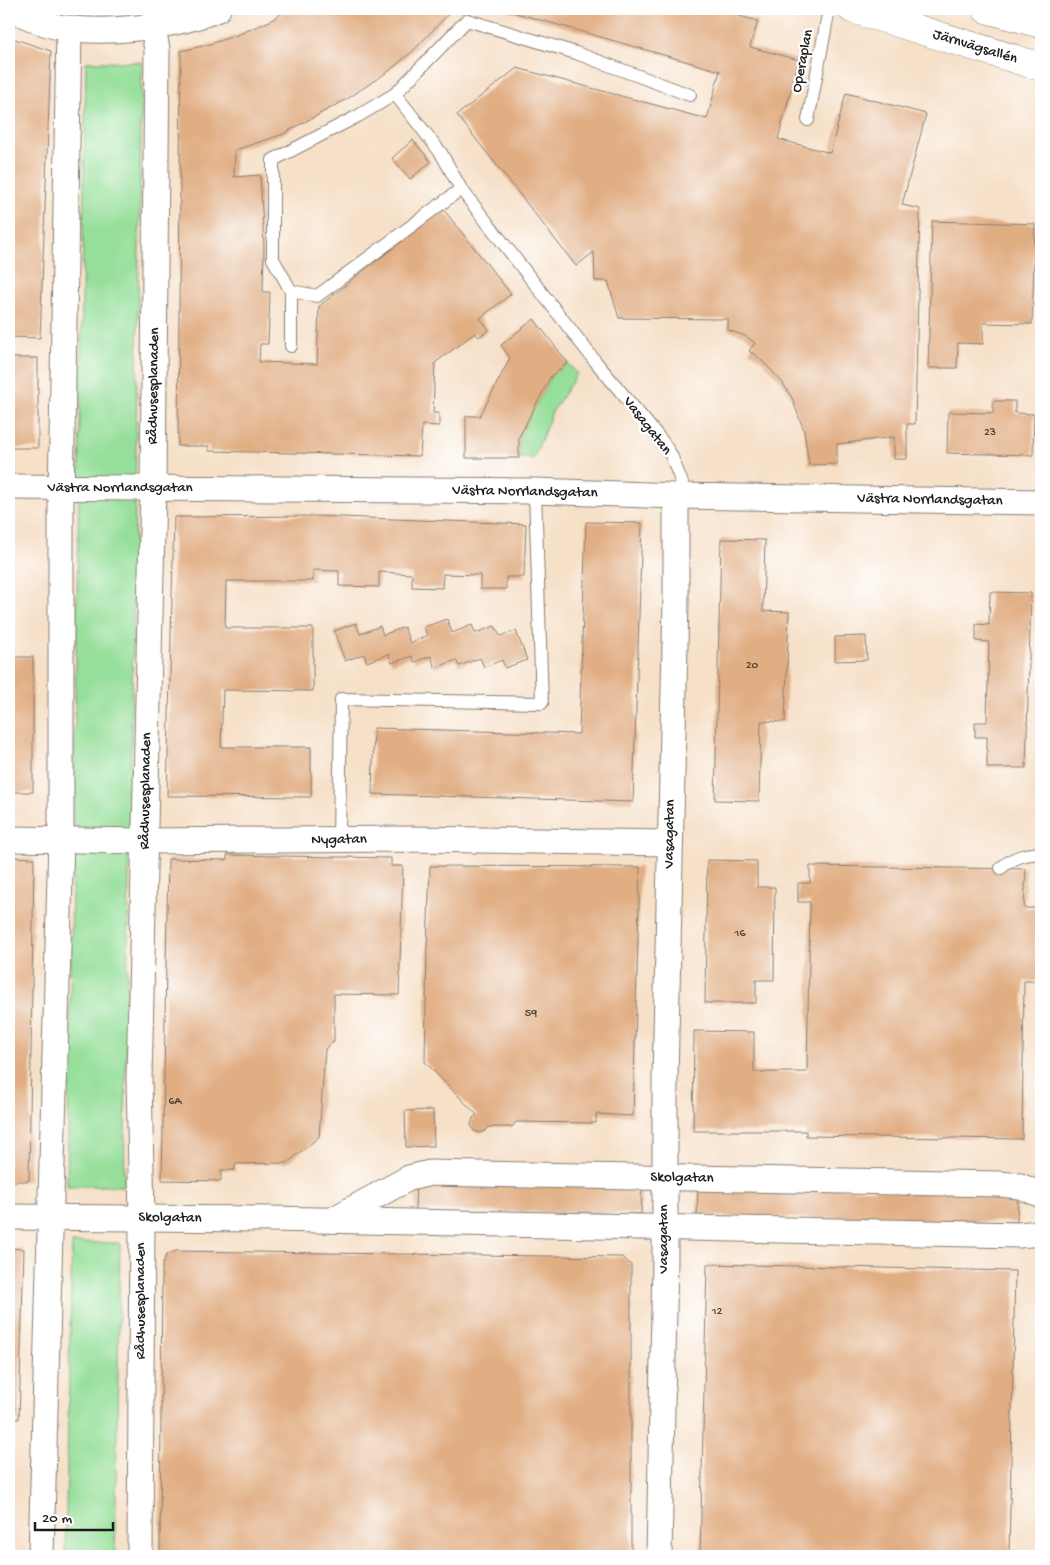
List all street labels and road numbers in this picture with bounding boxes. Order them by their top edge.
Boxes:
street label: Järnvägsallén [931,26,1019,68]
street label: Operaplan [788,28,818,94]
street label: Rådhusesplanaden [144,327,164,445]
street label: Vasagatan [618,392,675,459]
street label: Västra Norrlandsgatan [46,479,193,497]
street label: Västra Norrlandsgatan [451,482,598,502]
street label: Västra Norrlandsgatan [856,490,1003,510]
street label: Rådhusesplanaden [136,732,156,850]
street label: Vasagatan [660,799,680,870]
street label: Nygatan [311,831,367,849]
street label: Skolgatan [650,1168,714,1188]
street label: Vasagatan [655,1205,673,1274]
street label: Skolgatan [138,1208,202,1228]
street label: Rådhusesplanaden [132,1243,150,1359]

